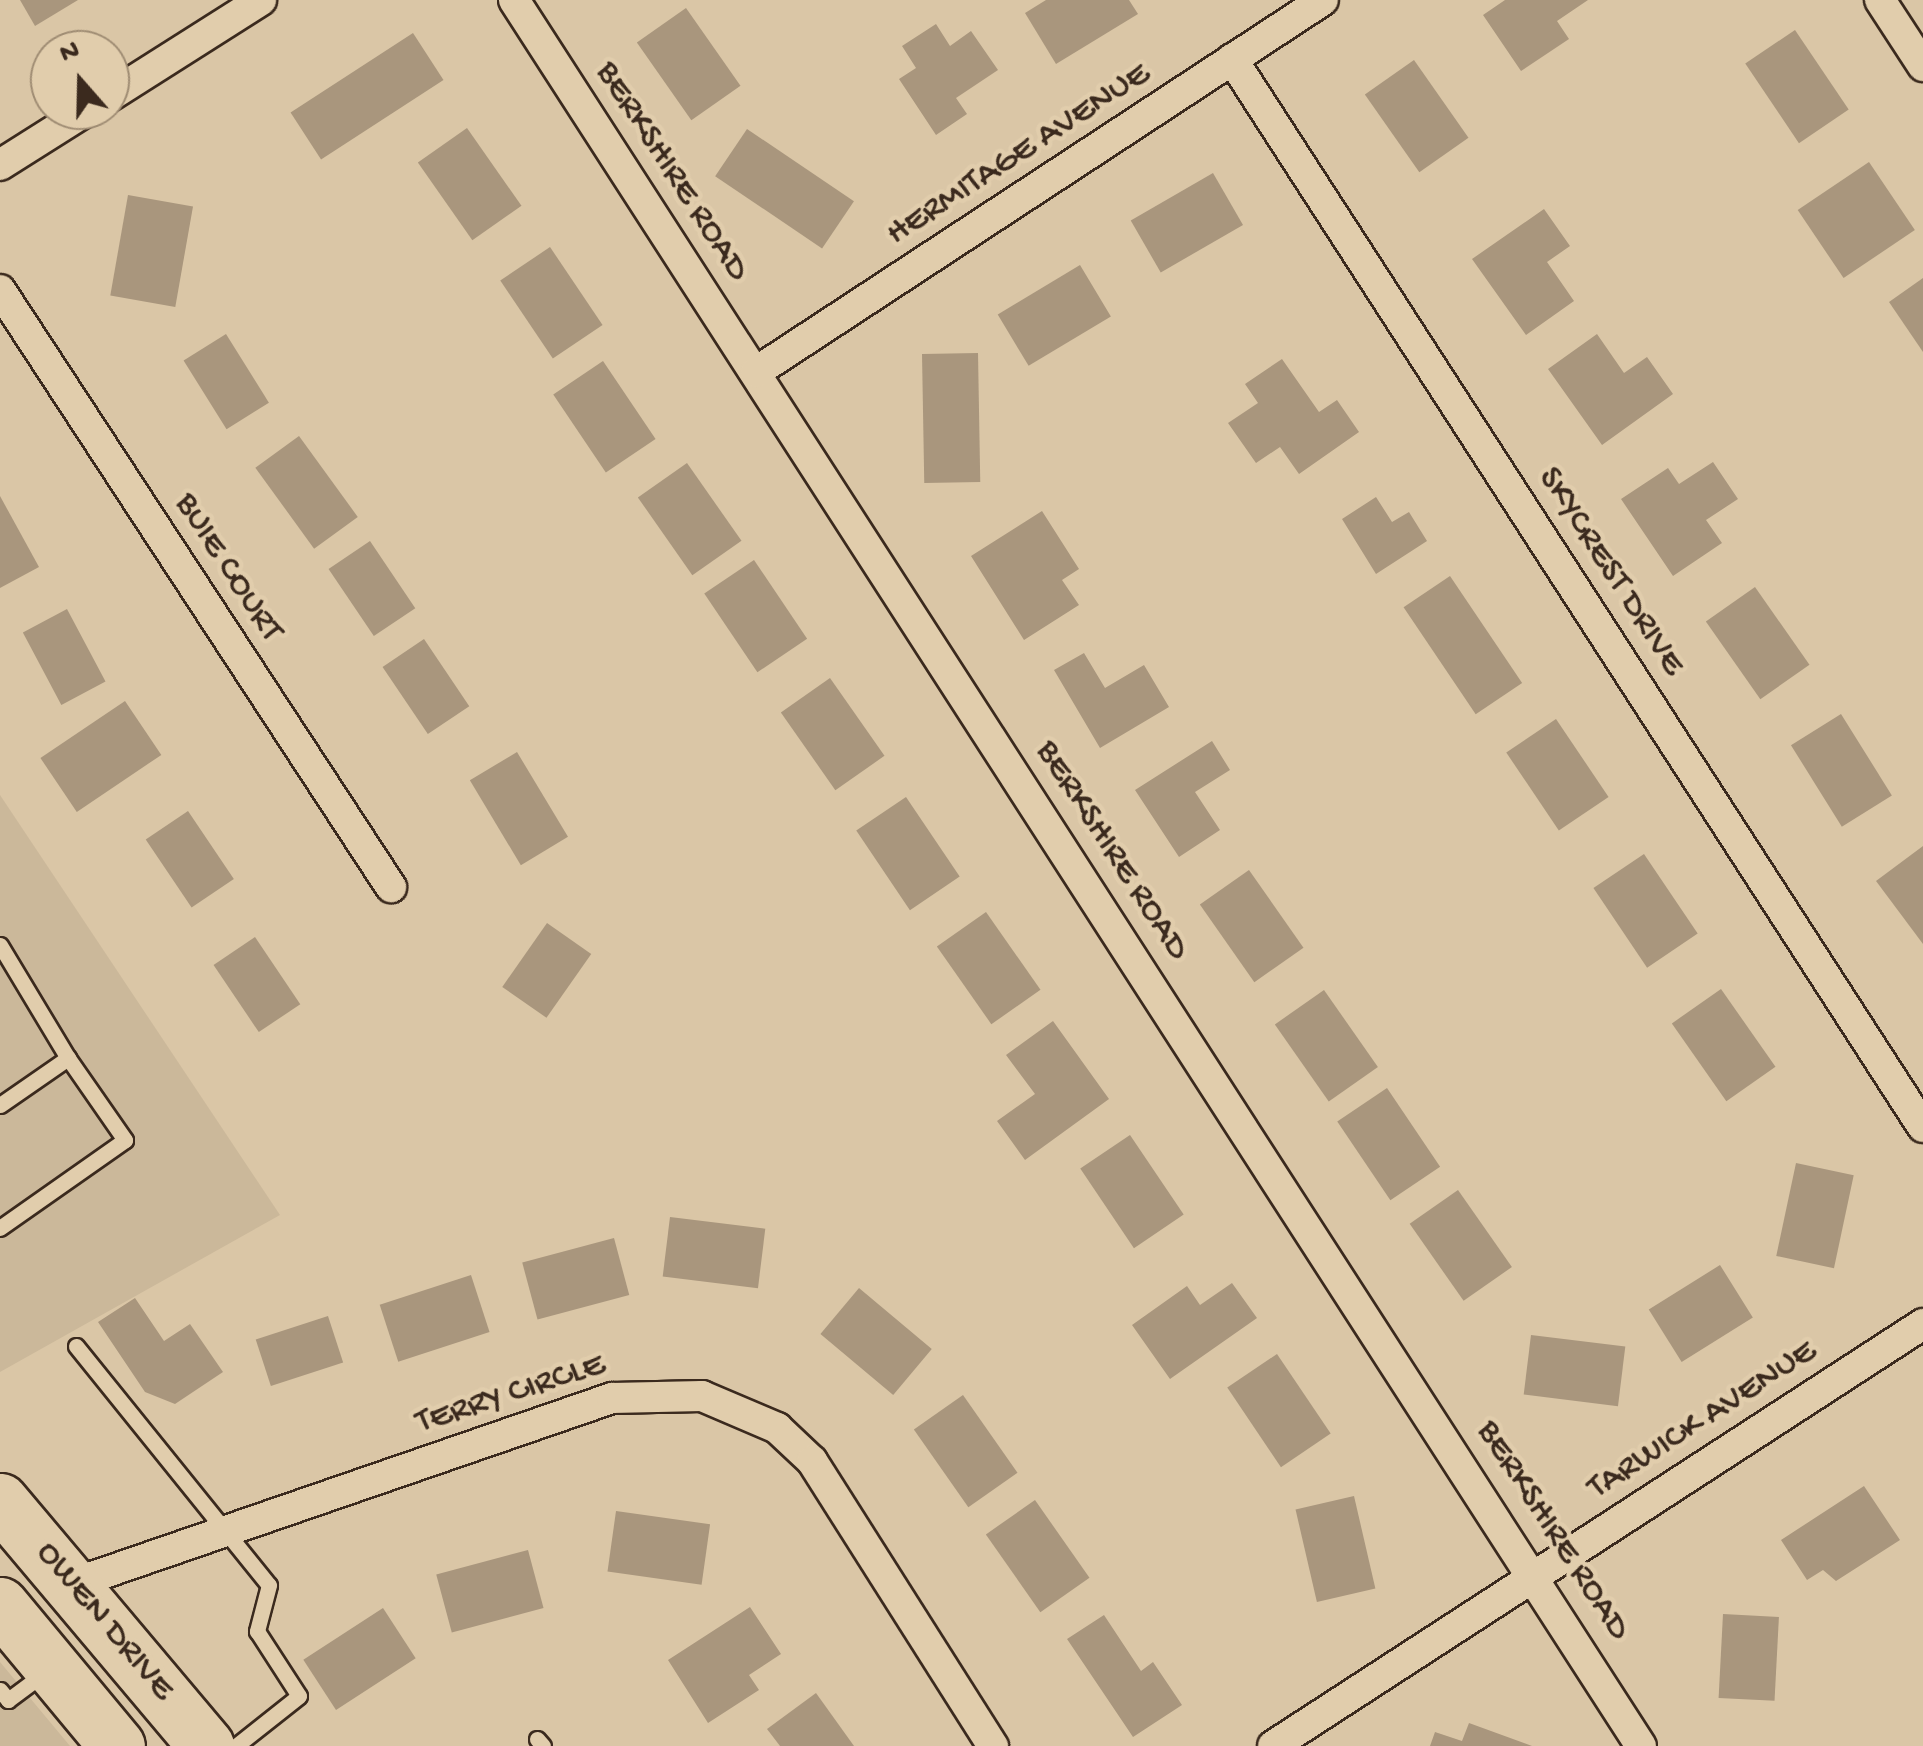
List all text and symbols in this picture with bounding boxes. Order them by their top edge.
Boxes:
north arrow [30,30,130,130]
text: N [56,35,84,72]
street label: BERKSHIRE ROAD [584,54,758,290]
street label: HERMITAGE AVENUE [879,54,1159,256]
street label: SKYCREST DRIVE [1527,460,1693,684]
street label: BUIE COURT [163,486,291,650]
street label: BERKSHIRE ROAD [1024,733,1198,969]
street label: TARWICK AVENUE [1581,1332,1825,1510]
street label: TERRY CIRCLE [411,1345,611,1445]
street label: BERKSHIRE ROAD [1465,1413,1639,1649]
street label: OWEN DRIVE [25,1534,183,1710]

